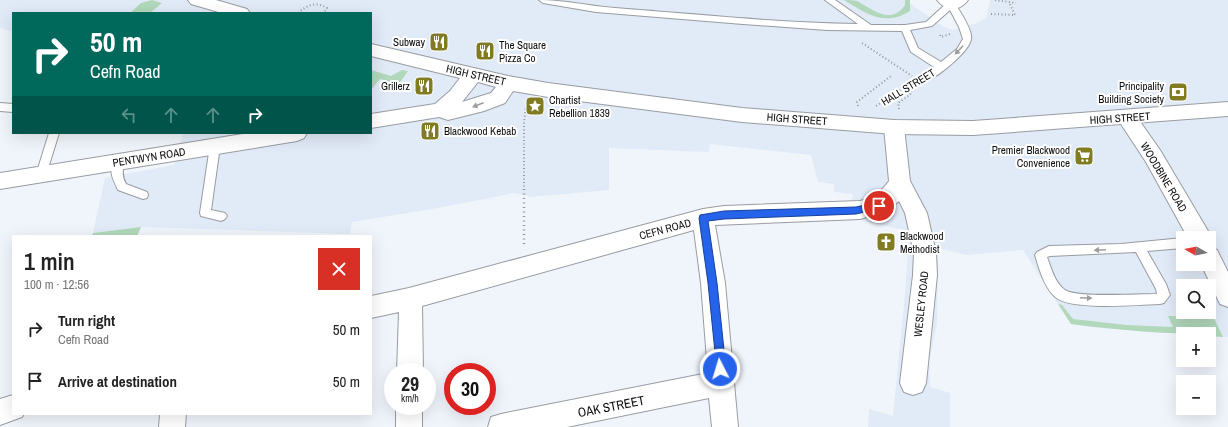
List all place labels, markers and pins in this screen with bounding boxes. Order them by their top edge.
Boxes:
restaurant icon: Subway [428,31,450,53]
place label: Subway [393,35,425,49]
place label: The Square Pizza Co [499,38,546,65]
restaurant icon: The Square Pizza Co [474,40,496,62]
restaurant icon: Grillerz [413,75,435,97]
place label: Grillerz [381,79,410,93]
place label: Principality Building Society [1098,79,1164,106]
bank icon: Principality Building Society [1167,81,1189,103]
place label: Chartist Rebellion 1839 [549,93,610,120]
place icon: Chartist Rebellion 1839 [524,95,546,117]
restaurant icon: Blackwood Kebab [419,120,441,142]
place label: Blackwood Kebab [444,124,516,138]
place label: Premier Blackwood Convenience [992,143,1070,170]
supermarket icon: Premier Blackwood Convenience [1073,145,1095,167]
pin [862,189,896,223]
place label: Blackwood Methodist [900,229,944,256]
church icon: Blackwood Methodist [875,231,897,253]

